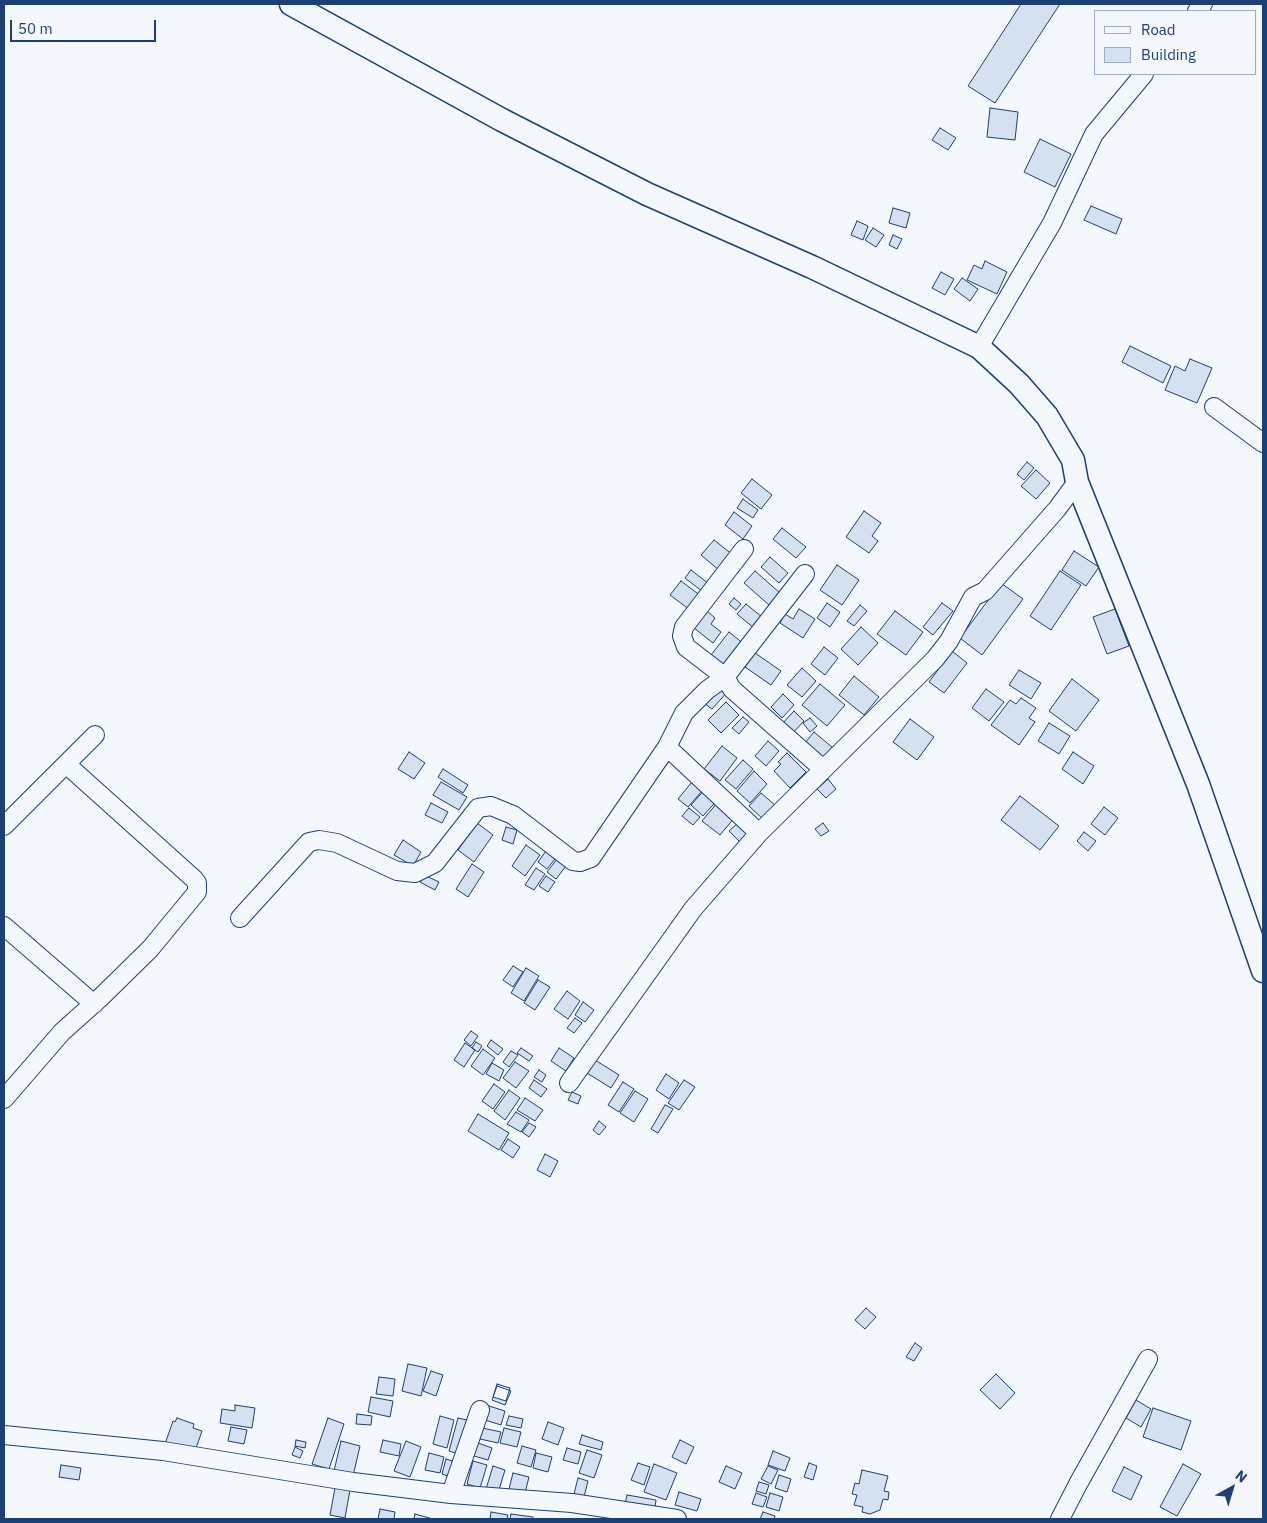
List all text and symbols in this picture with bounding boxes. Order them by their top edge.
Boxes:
scale bar [12,10,159,42]
legend [1094,10,1257,75]
text: 50 m [18,19,53,38]
text: Road [1141,20,1176,39]
text: Building [1141,45,1196,64]
north arrow [1207,1463,1257,1513]
text: N [1232,1466,1251,1487]

